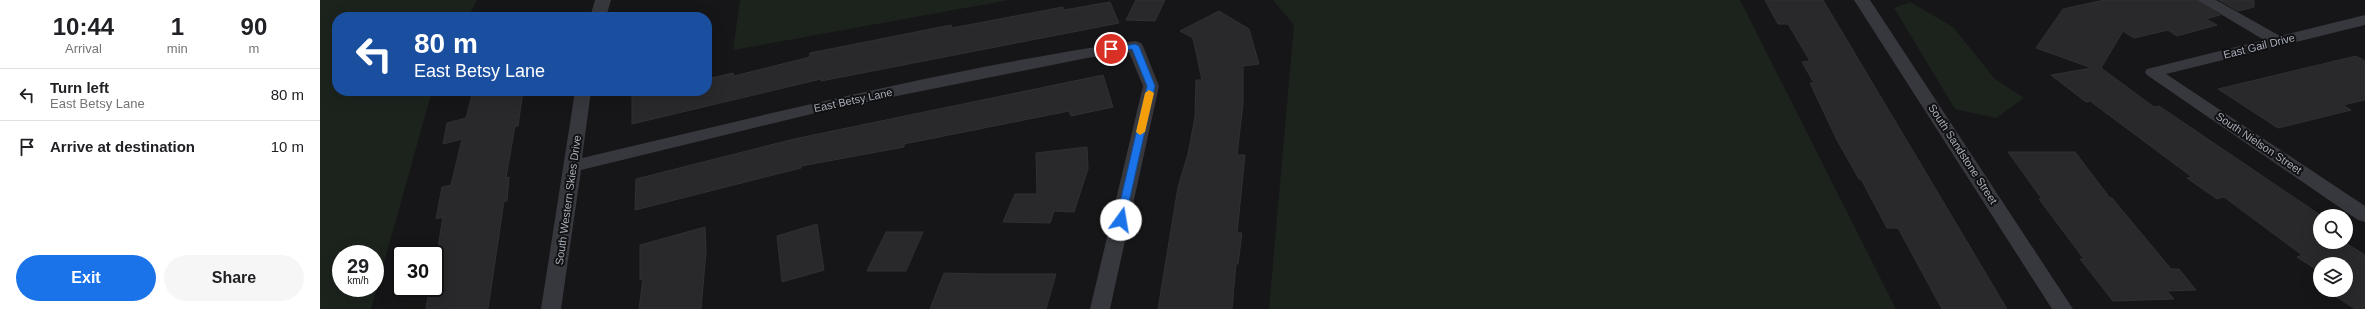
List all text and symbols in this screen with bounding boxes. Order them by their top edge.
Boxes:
text: 10:44 [53,13,114,40]
text: 1 [171,13,184,40]
text: 90 [241,13,267,40]
icon: left [348,28,400,80]
text: 80 m [414,28,478,59]
street label: East Gail Drive [2222,31,2296,61]
pin [1094,32,1128,66]
icon: arrive [1100,38,1122,60]
text: Arrival [65,41,102,56]
text: min [167,41,188,56]
text: m [248,41,259,56]
text: East Betsy Lane [414,61,545,81]
text: Turn left [50,79,109,96]
icon: left [16,84,38,106]
text: 80 m [271,86,304,103]
street label: East Betsy Lane [813,86,893,114]
text: East Betsy Lane [50,96,145,111]
street label: South Sandstone Street [1926,102,2000,206]
street label: South Nielson Street [2214,110,2304,176]
street label: South Western Skies Drive [553,134,583,266]
icon: arrive [16,136,38,158]
text: Arrive at destination [50,138,195,155]
text: 10 m [271,138,304,155]
position arrow [1100,199,1142,241]
map controls [2313,209,2353,297]
button: search [2313,209,2353,249]
speed limit sign: 30 [392,245,444,297]
button: Exit [16,255,156,301]
button: Share [164,255,304,301]
text: 29 [347,255,369,277]
button: layers [2313,257,2353,297]
text: km/h [347,275,369,286]

